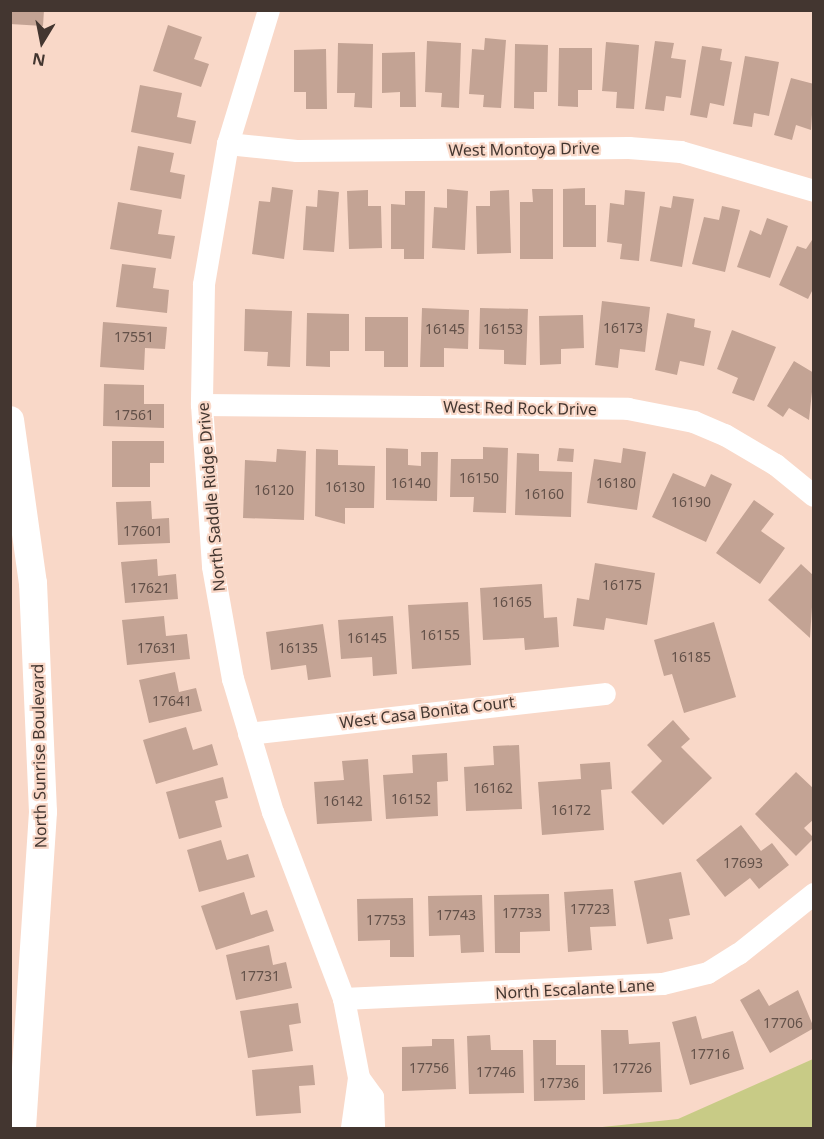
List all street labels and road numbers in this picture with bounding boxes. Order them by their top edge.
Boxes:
street label: West Montoya Drive [448,138,600,160]
street label: West Red Rock Drive [443,397,597,419]
street label: North Saddle Ridge Drive [193,402,229,592]
street label: North Sunrise Boulevard [28,664,50,848]
street label: West Casa Bonita Court [338,692,516,732]
street label: North Escalante Lane [495,975,655,1003]

